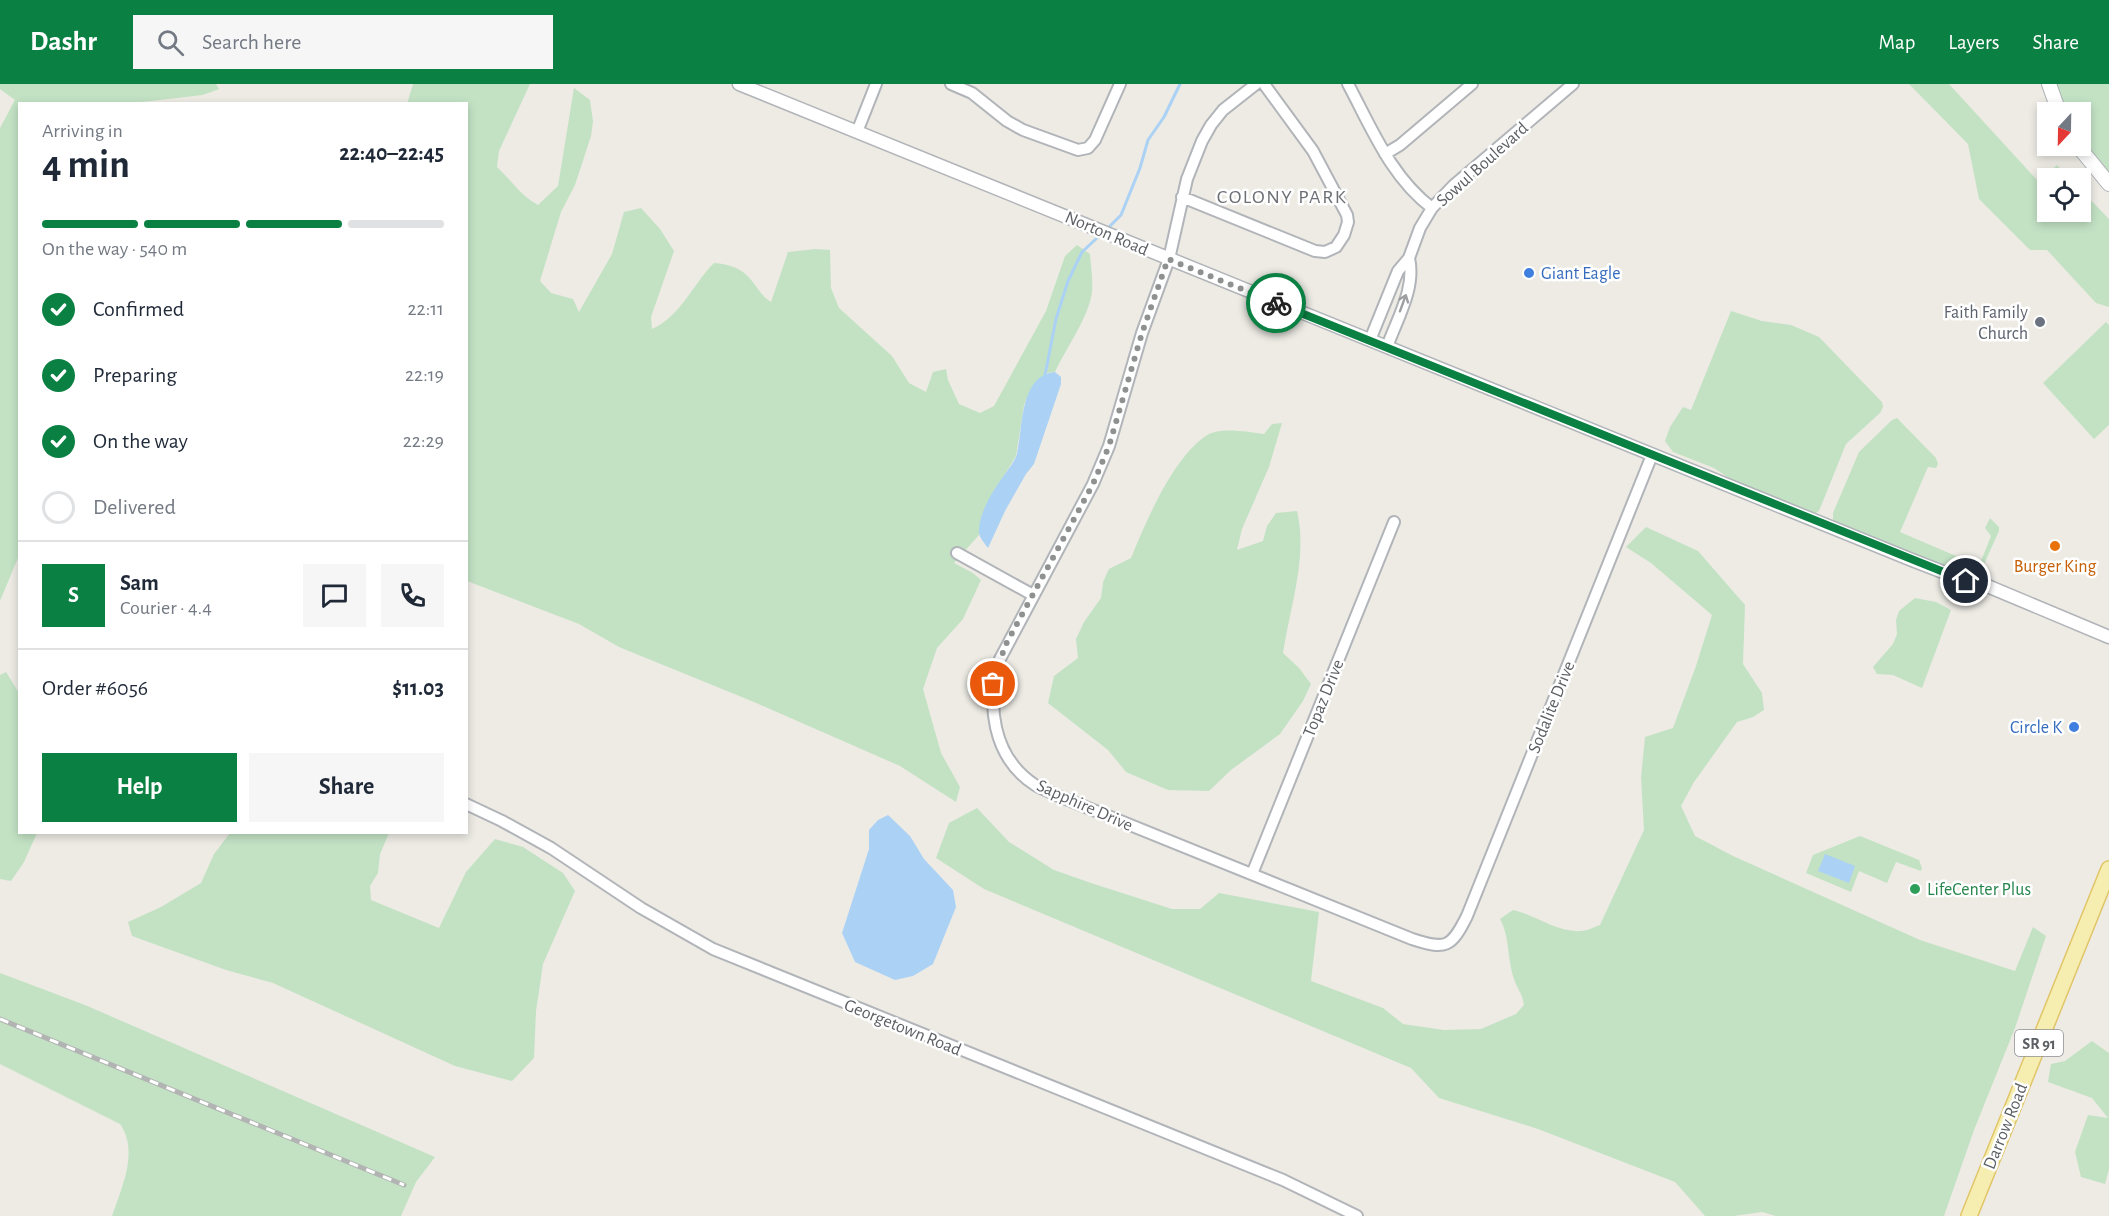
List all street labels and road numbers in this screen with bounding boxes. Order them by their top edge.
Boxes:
street label: Sowul Boulevard [1433,119,1532,210]
street label: Norton Road [1062,208,1151,260]
street label: Topaz Drive [1300,657,1348,740]
street label: Sodalite Drive [1525,659,1579,756]
street label: Sapphire Drive [1034,777,1135,835]
street label: Georgetown Road [842,996,964,1060]
road number: SR 91 [2015,1030,2063,1056]
street label: Darrow Road [1981,1081,2031,1172]

